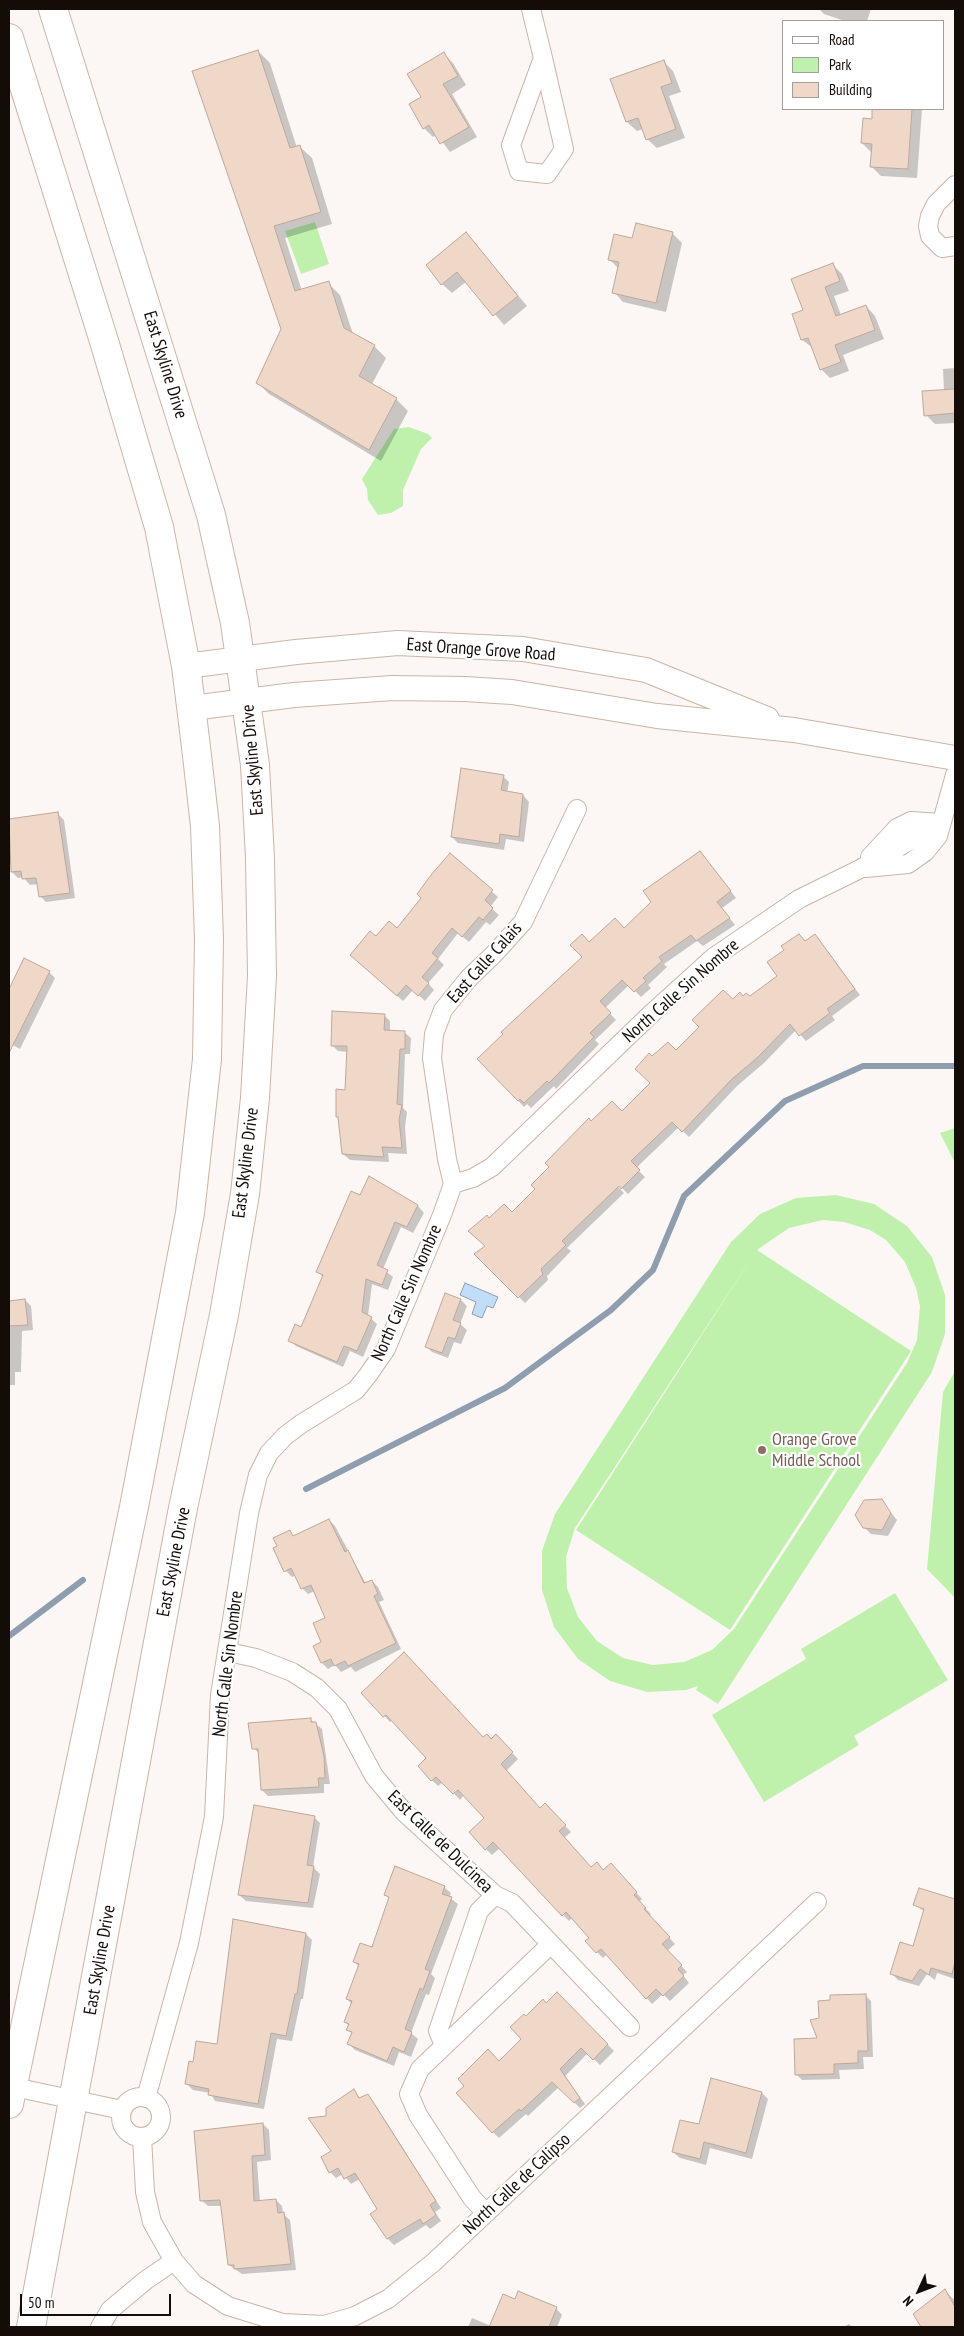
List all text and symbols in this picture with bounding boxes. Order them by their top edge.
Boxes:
legend [782,20,944,110]
text: Road [829,30,855,49]
text: Park [829,55,851,74]
text: Building [829,80,872,99]
street label: East Skyline Drive [138,309,192,421]
street label: East Orange Grove Road [406,634,556,666]
street label: East Skyline Drive [237,704,269,816]
street label: East Calle Calais [443,918,527,1008]
street label: North Calle Sin Nombre [618,935,744,1047]
street label: East Skyline Drive [229,1107,263,1219]
street label: North Calle Sin Nombre [367,1221,447,1365]
place label: Orange Grove Middle School [772,1429,860,1472]
marker: Orange Grove Middle School [756,1444,768,1456]
street label: East Skyline Drive [153,1505,195,1619]
street label: North Calle Sin Nombre [208,1590,248,1738]
street label: East Calle de Dulcinea [383,1786,497,1898]
street label: East Skyline Drive [80,1903,120,2017]
street label: North Calle de Calipso [459,2129,575,2239]
north arrow [894,2266,944,2316]
scale bar [22,2284,174,2316]
text: N [899,2292,917,2310]
text: 50 m [28,2293,54,2312]

